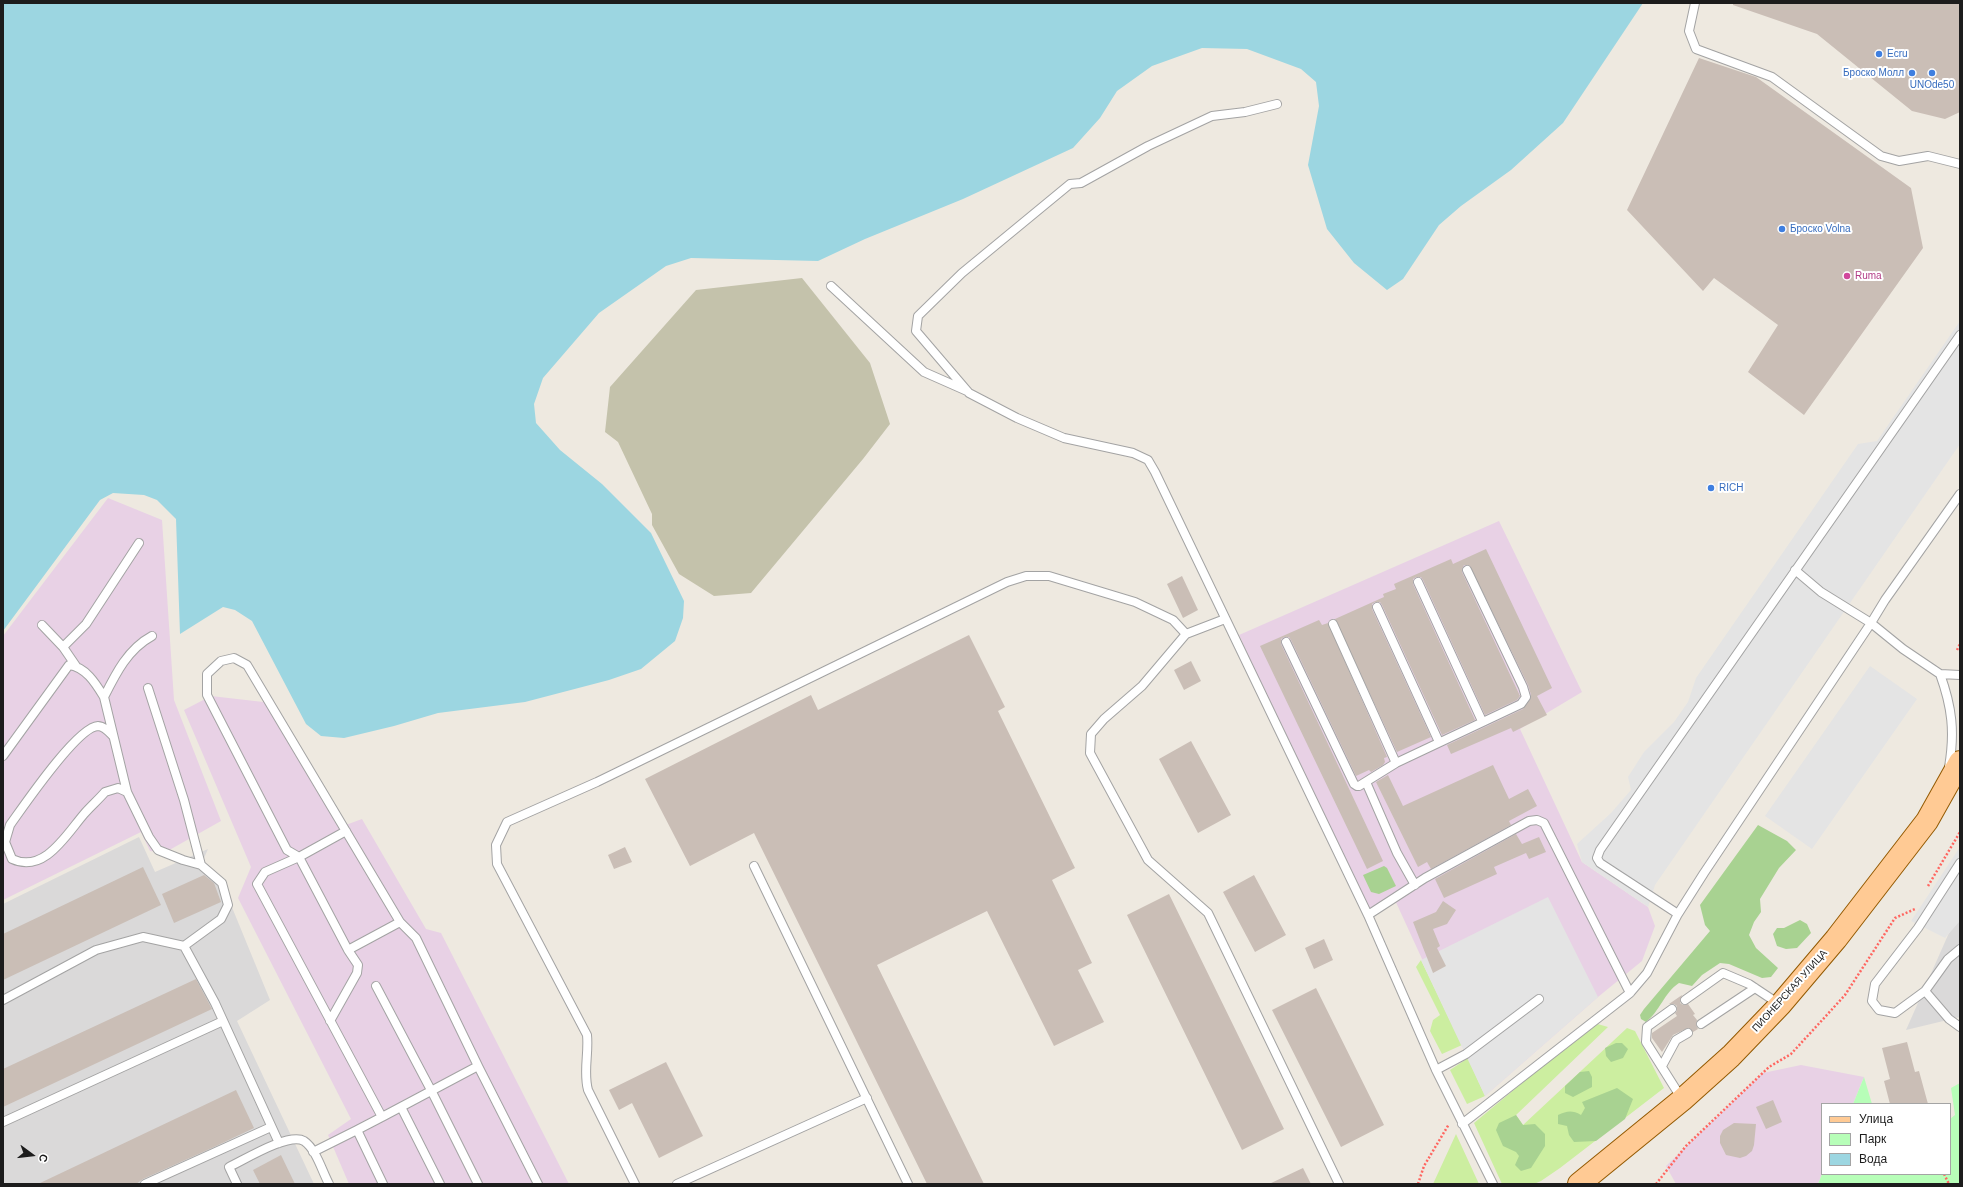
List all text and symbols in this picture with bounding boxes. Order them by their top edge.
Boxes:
place label: Ecru [1887,48,1908,60]
marker: Ecru [1874,49,1884,59]
place label: Броско Молл [1843,67,1904,79]
marker: Броско Молл [1907,68,1917,78]
marker: UNOde50 [1927,68,1937,78]
place label: UNOde50 [1910,79,1954,91]
place label: Броско Volna [1790,223,1851,235]
marker: Броско Volna [1777,224,1787,234]
place label: Ruma [1855,270,1882,282]
marker: Ruma [1842,271,1852,281]
place label: RICH [1719,482,1743,494]
marker: RICH [1706,483,1716,493]
street label: ПИОНЕРСКАЯ УЛИЦА [1750,948,1830,1034]
legend [1821,1103,1951,1175]
text: Улица [1859,1112,1893,1126]
text: Парк [1859,1132,1886,1146]
north arrow [12,1135,52,1175]
text: Вода [1859,1152,1887,1166]
text: С [37,1153,50,1163]

